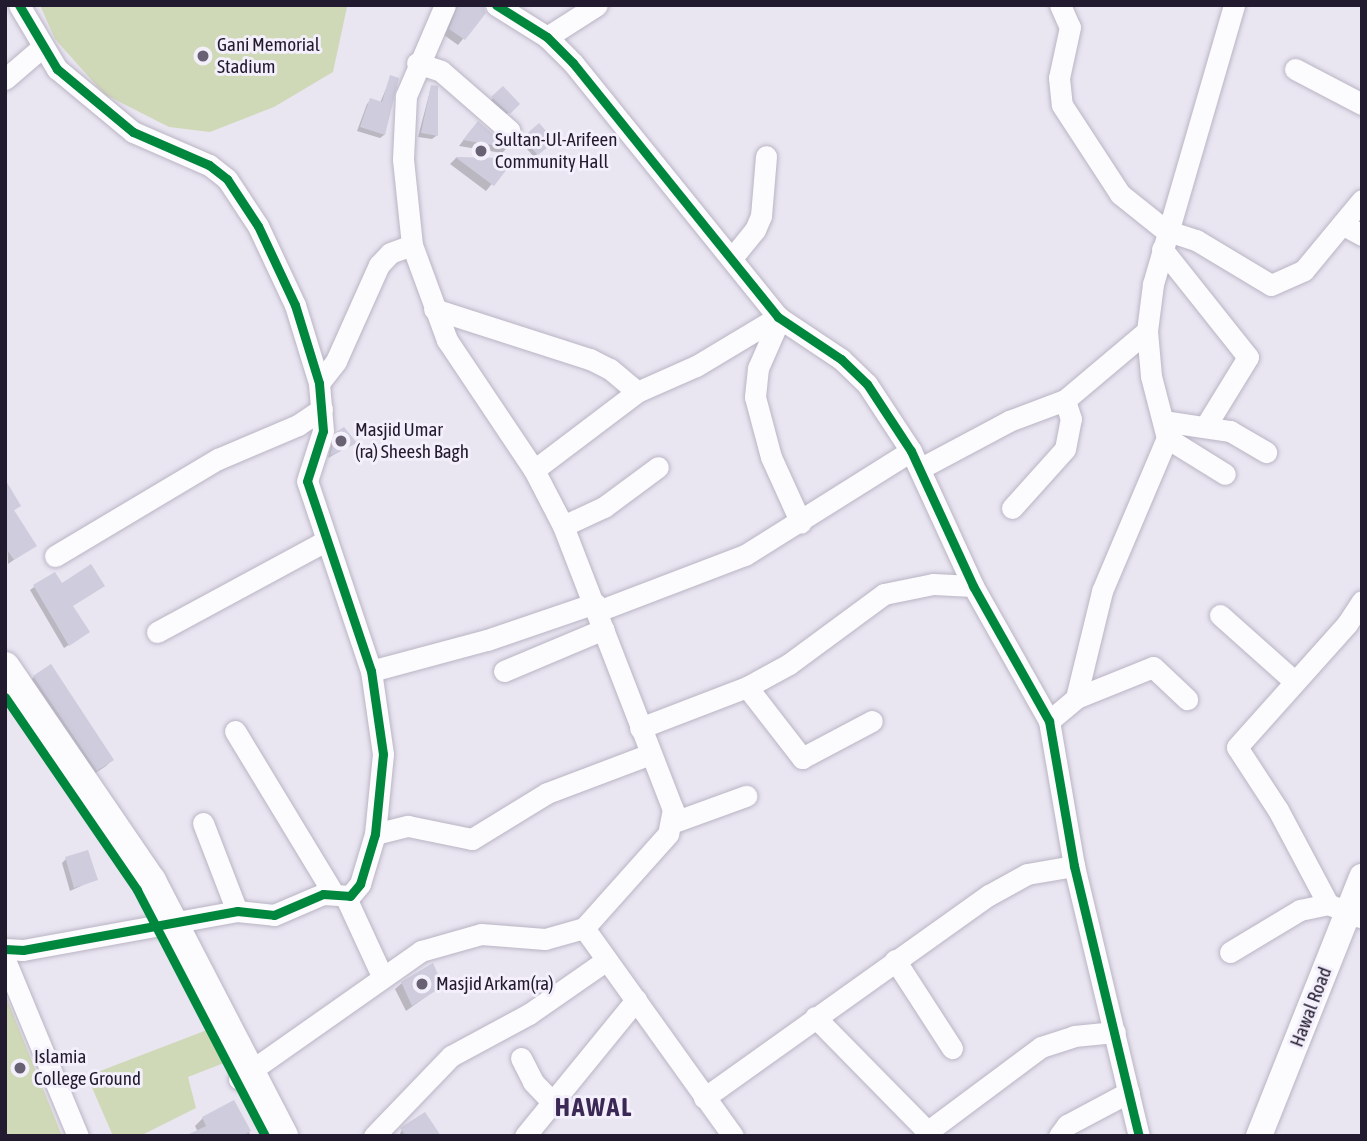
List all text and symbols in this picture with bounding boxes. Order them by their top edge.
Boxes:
place label: Gani Memorial Stadium [217,34,320,78]
marker: Gani Memorial Stadium [195,48,211,64]
place label: Sultan-Ul-Arifeen Community Hall [495,129,617,173]
marker: Sultan-Ul-Arifeen Community Hall [473,143,489,159]
place label: Masjid Umar (ra) Sheesh Bagh [355,419,469,463]
marker: Masjid Umar (ra) Sheesh Bagh [333,433,349,449]
street label: Hawal Road [1285,964,1337,1050]
place label: Masjid Arkam(ra) [436,973,554,995]
marker: Masjid Arkam(ra) [414,976,430,992]
place label: Islamia College Ground [34,1046,141,1090]
marker: Islamia College Ground [12,1060,28,1076]
district label: HAWAL [555,1092,633,1124]

